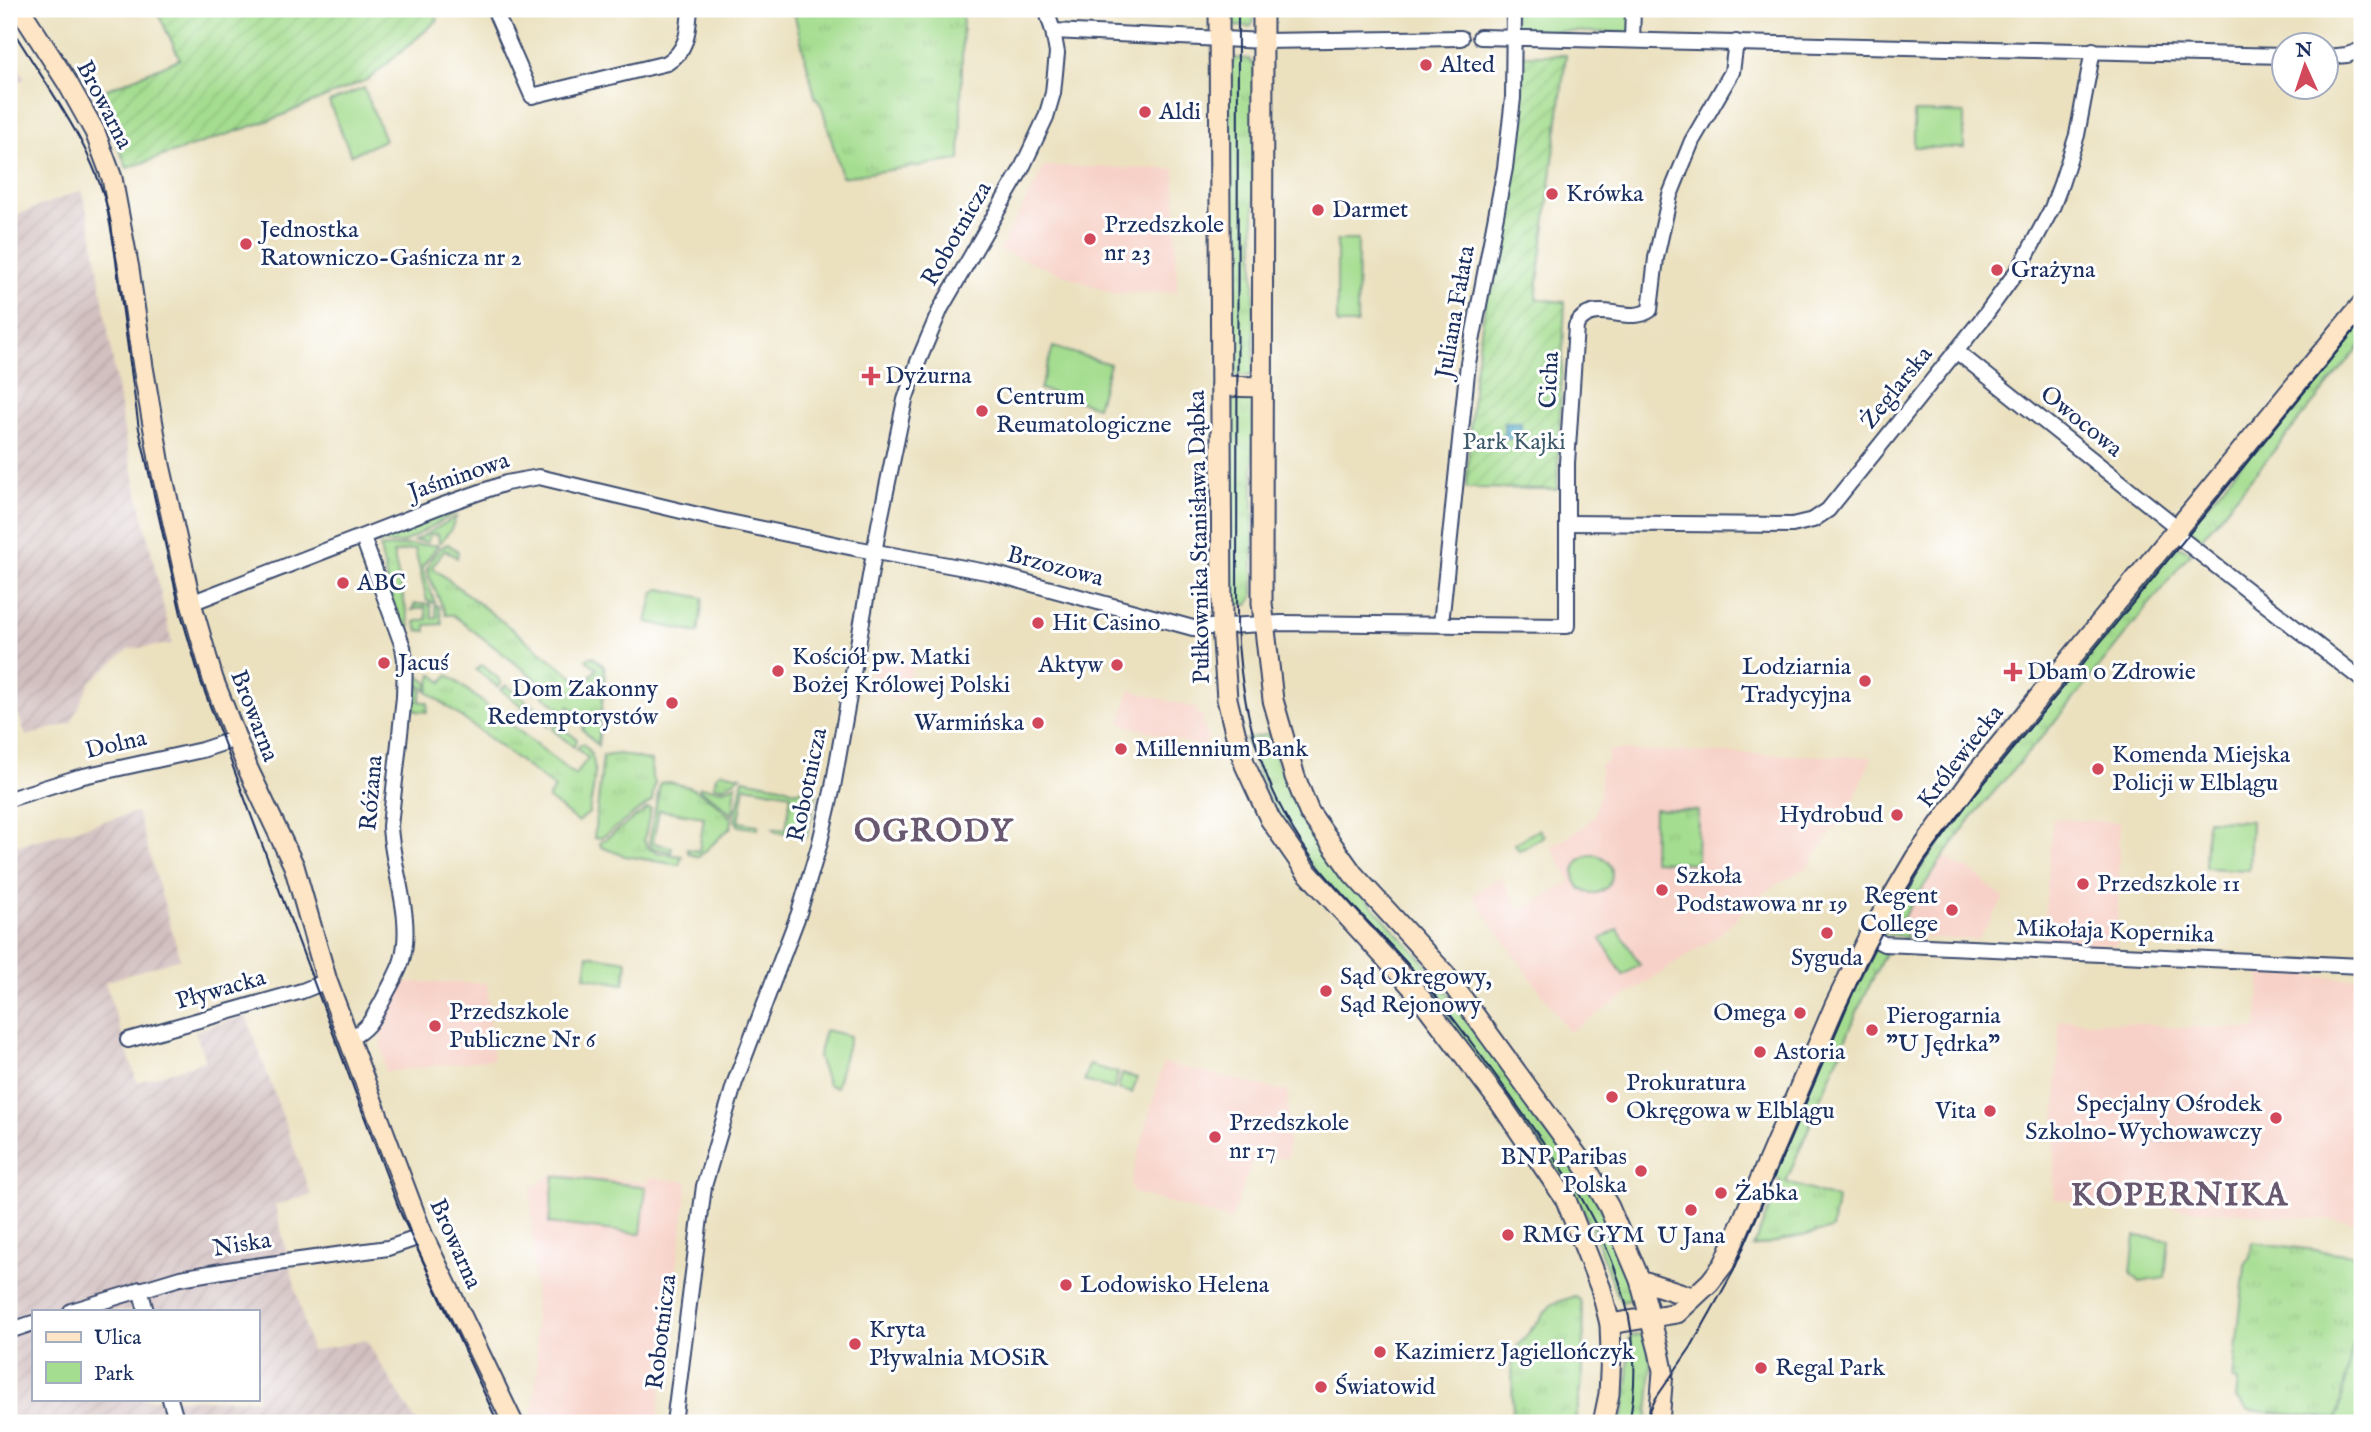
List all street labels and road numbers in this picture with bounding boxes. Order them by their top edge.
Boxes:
street label: Browarna [69,55,140,155]
street label: Robotnicza [915,175,1000,292]
street label: Juliana Fałata [1429,243,1483,384]
street label: Żeglarska [1854,340,1940,436]
street label: Cicha [1533,350,1567,409]
street label: Owocowa [2033,379,2129,465]
street label: Pułkownika Stanisława Dąbka [1182,389,1218,684]
street label: Jaśminowa [402,445,514,510]
street label: Brzozowa [1003,539,1107,595]
street label: Browarna [222,666,286,767]
street label: Królewiecka [1911,698,2011,815]
street label: Dolna [82,723,150,767]
street label: Robotnicza [781,724,835,845]
street label: Różana [353,753,391,832]
street label: Mikołaja Kopernika [2015,913,2215,951]
street label: Pływacka [172,962,270,1018]
street label: Browarna [421,1194,489,1294]
street label: Niska [211,1225,274,1265]
street label: Robotnicza [640,1272,685,1391]

